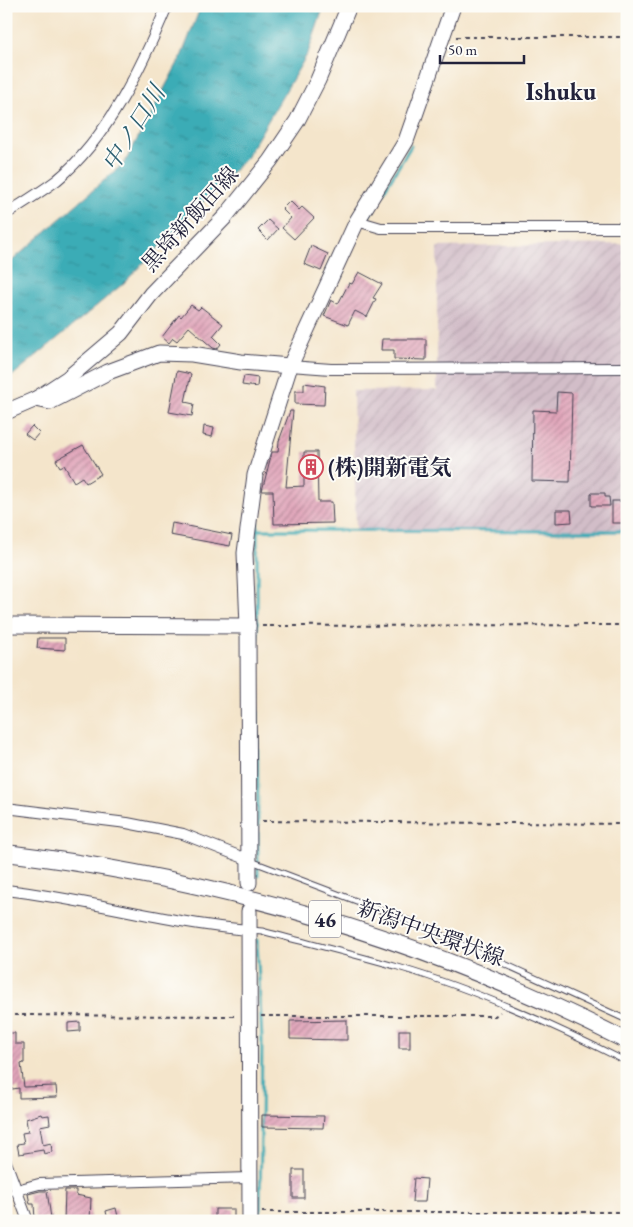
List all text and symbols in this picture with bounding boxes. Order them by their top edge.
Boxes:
scale bar [440,32,524,64]
text: 50 m [448,40,477,59]
district label: Ishuku [526,76,597,107]
water label: 中ノ口川 [94,77,173,177]
street label: 黒埼新飯田線 [135,160,245,278]
place label: (株)開新電気 [328,453,451,482]
building icon: (株)開新電気 [298,454,324,480]
street label: 新潟中央環状線 [354,893,508,973]
road number: 46 [309,901,341,938]

